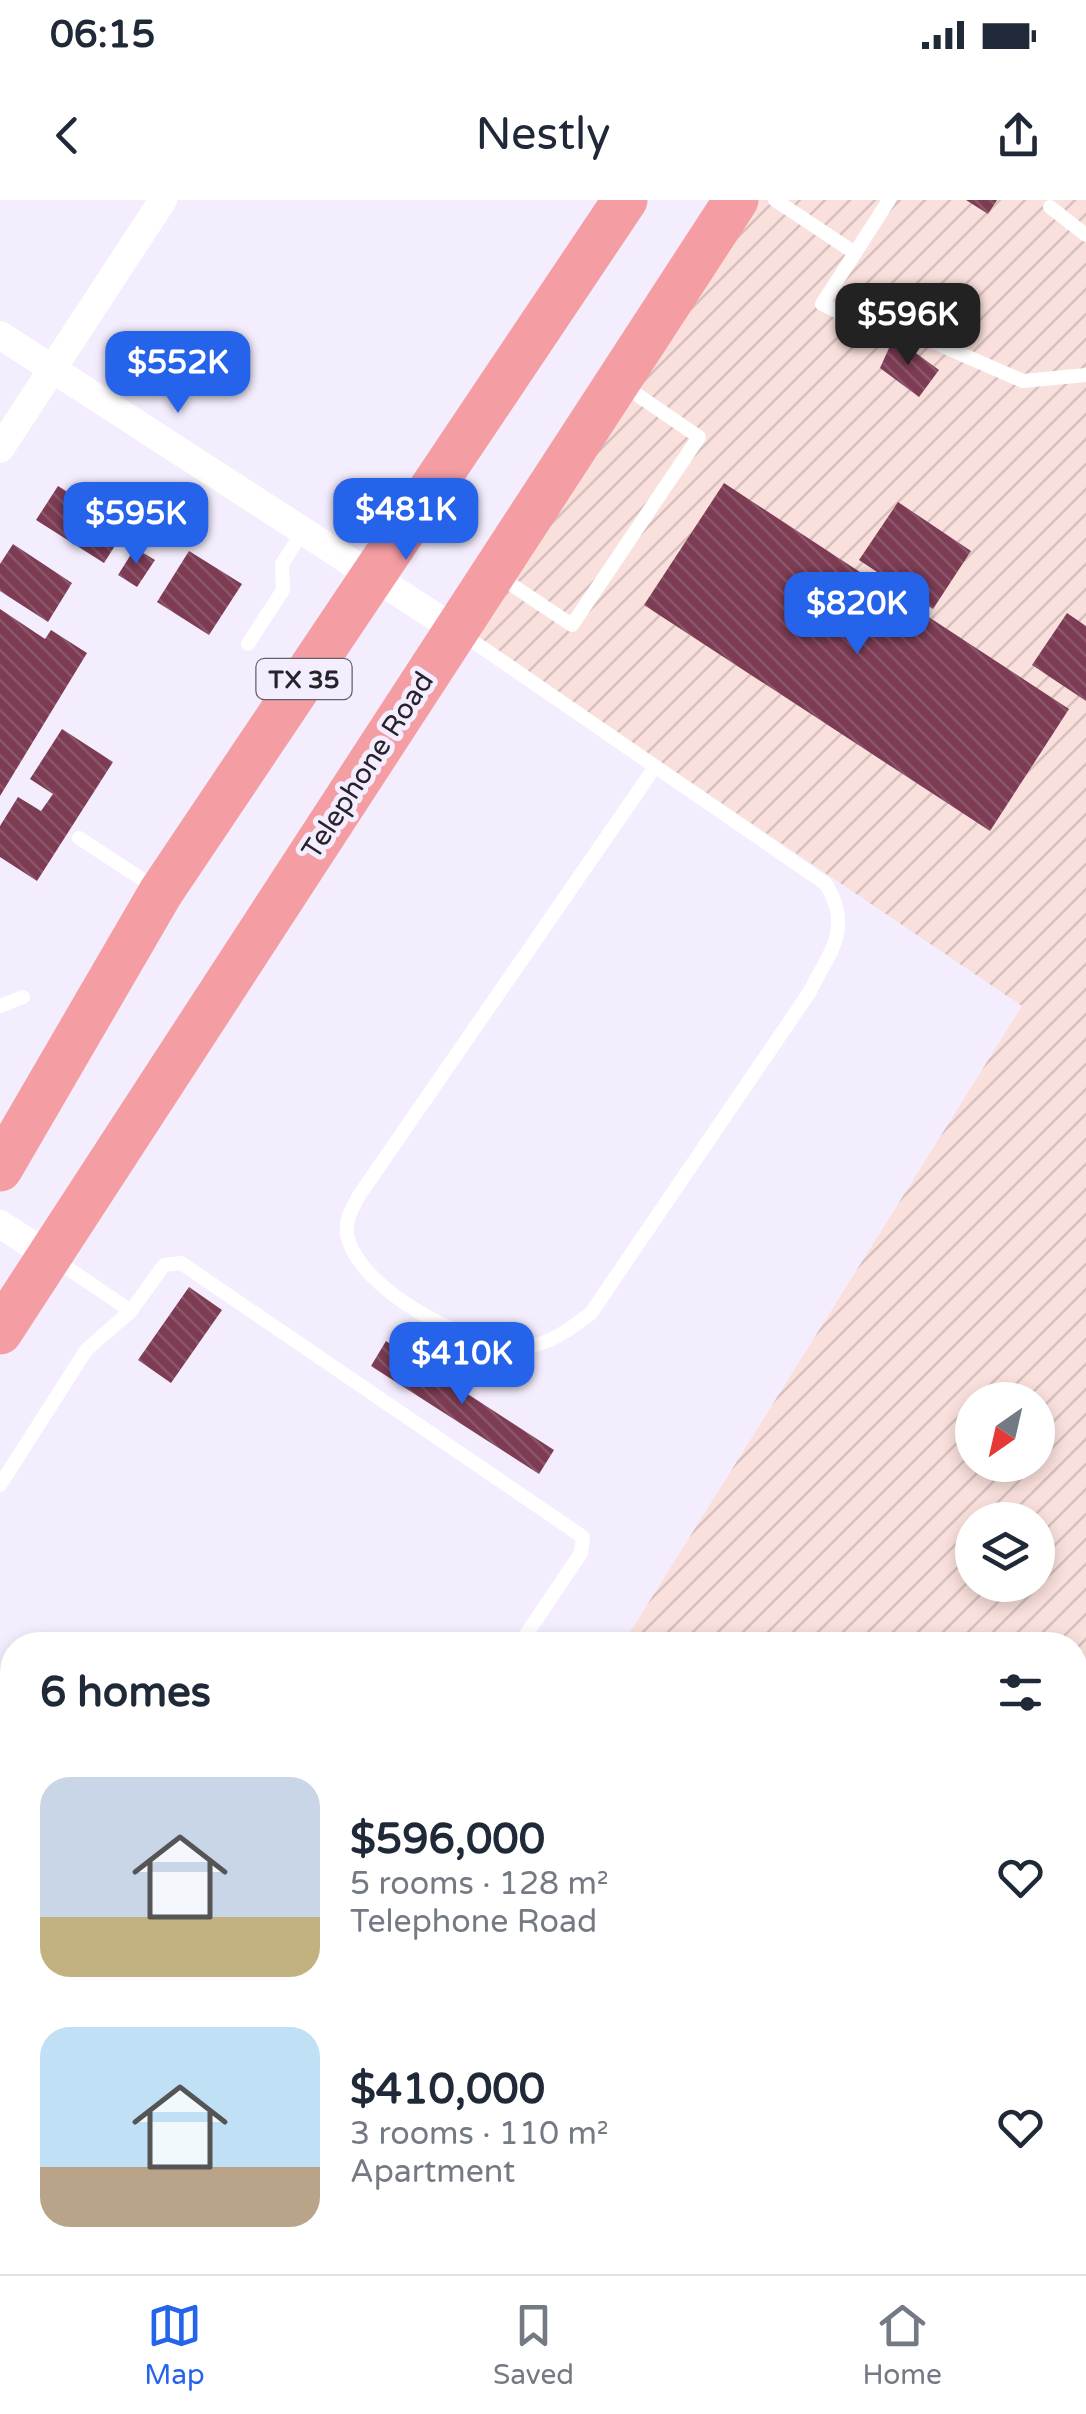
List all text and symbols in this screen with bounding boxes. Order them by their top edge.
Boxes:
text: 06:15 [50,12,155,58]
icon: back [40,108,95,163]
text: Nestly [476,108,610,162]
icon: share [991,108,1046,163]
pin: $596K [838,283,978,368]
text: $596K [857,296,959,334]
pin: $552K [108,331,248,416]
text: $552K [127,344,229,382]
pin: $481K [336,478,476,563]
pin: $595K [66,482,206,567]
text: $481K [355,491,457,529]
text: $595K [85,495,187,533]
pin: $820K [787,572,927,657]
text: $820K [806,585,908,623]
road number: TX 35 [256,659,352,699]
street label: Telephone Road [295,666,441,865]
pin: $410K [392,1322,532,1407]
text: $410K [411,1335,513,1373]
north arrow [955,1382,1055,1482]
map controls [955,1382,1055,1602]
button: layers [955,1502,1055,1602]
icon: filters [993,1665,1048,1720]
text: 6 homes [40,1667,211,1718]
text: $596,000 [350,1814,545,1865]
icon: home [120,1817,240,1937]
icon: heart [993,1850,1048,1905]
text: 5 rooms · 128 m² [350,1865,609,1903]
text: Telephone Road [350,1903,597,1941]
text: $410,000 [350,2064,545,2115]
icon: home [120,2067,240,2187]
icon: heart [993,2100,1048,2155]
text: 3 rooms · 110 m² [350,2115,609,2153]
text: Apartment [350,2153,515,2191]
tab: Map [144,2298,205,2392]
tab: Saved [493,2298,574,2392]
tab: Home [862,2298,942,2392]

